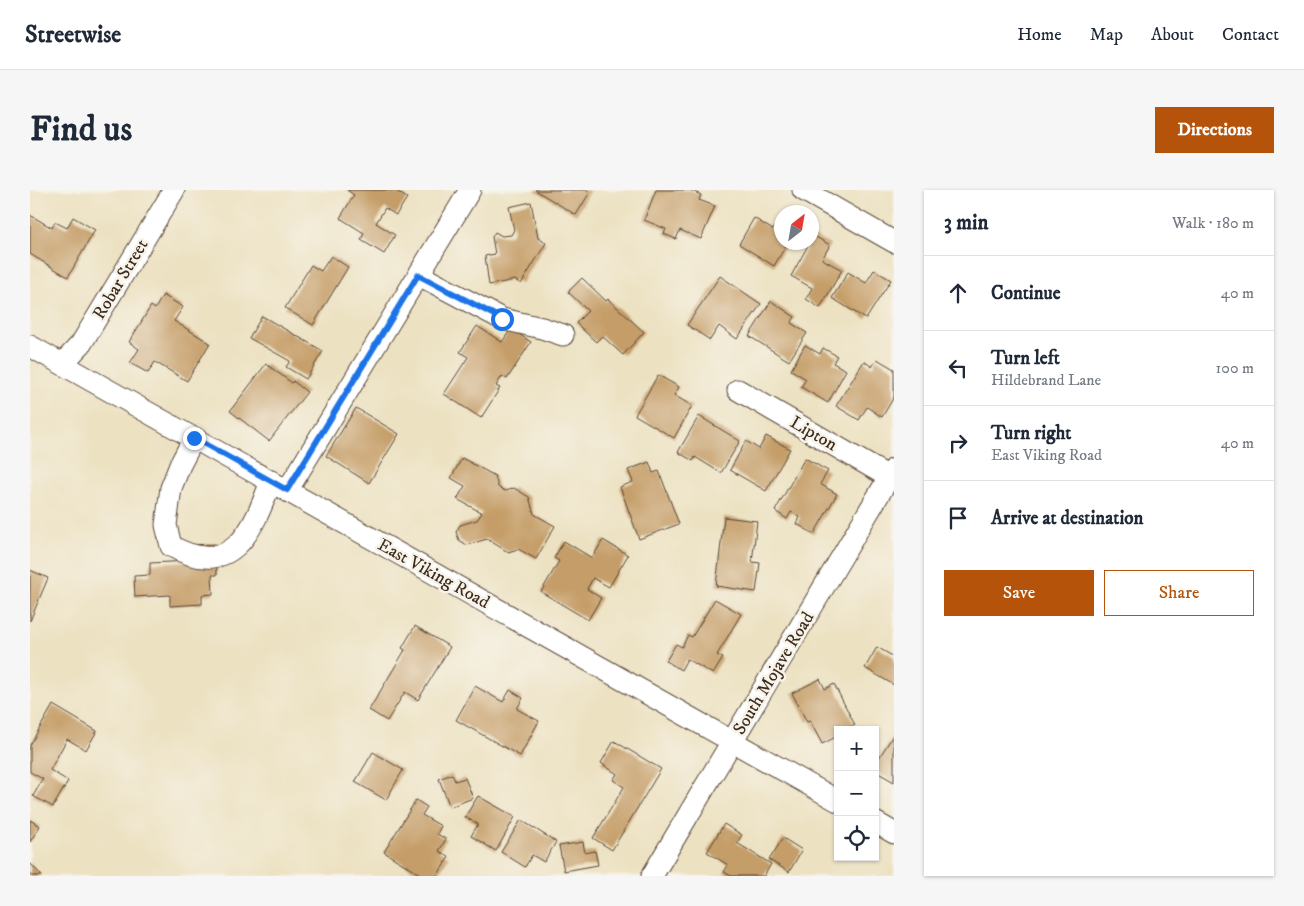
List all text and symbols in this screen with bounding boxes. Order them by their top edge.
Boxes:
text: Streetwise [25,20,121,50]
text: Home [1017,24,1062,46]
text: Map [1090,24,1123,46]
text: About [1151,24,1194,46]
text: Contact [1222,24,1279,46]
button: Directions [1155,107,1274,153]
text: Find us [30,108,132,152]
north arrow [774,205,819,250]
text: 3 min [944,210,989,236]
text: Walk · 180 m [1172,213,1254,233]
street label: Robar Street [88,235,154,324]
icon: ahead [944,279,972,307]
text: Continue [991,282,1061,305]
text: 40 m [1221,283,1254,303]
route start [491,308,514,331]
text: Turn left [991,347,1060,370]
icon: left [944,354,972,382]
text: 100 m [1216,358,1254,378]
text: Hildebrand Lane [991,370,1101,390]
street label: Lipton [786,412,841,456]
text: Turn right [991,422,1071,445]
route end [183,427,206,450]
icon: right [944,429,972,457]
text: 40 m [1221,433,1254,453]
text: East Viking Road [991,445,1102,465]
icon: arrive [944,504,972,532]
text: Arrive at destination [991,507,1143,530]
street label: East Viking Road [374,534,493,614]
button: Save [944,570,1094,616]
button: Share [1104,570,1254,616]
street label: South Mojave Road [729,608,819,739]
map controls [834,726,879,861]
button: + [834,726,879,771]
button: − [834,771,879,816]
button: locate [834,816,879,861]

